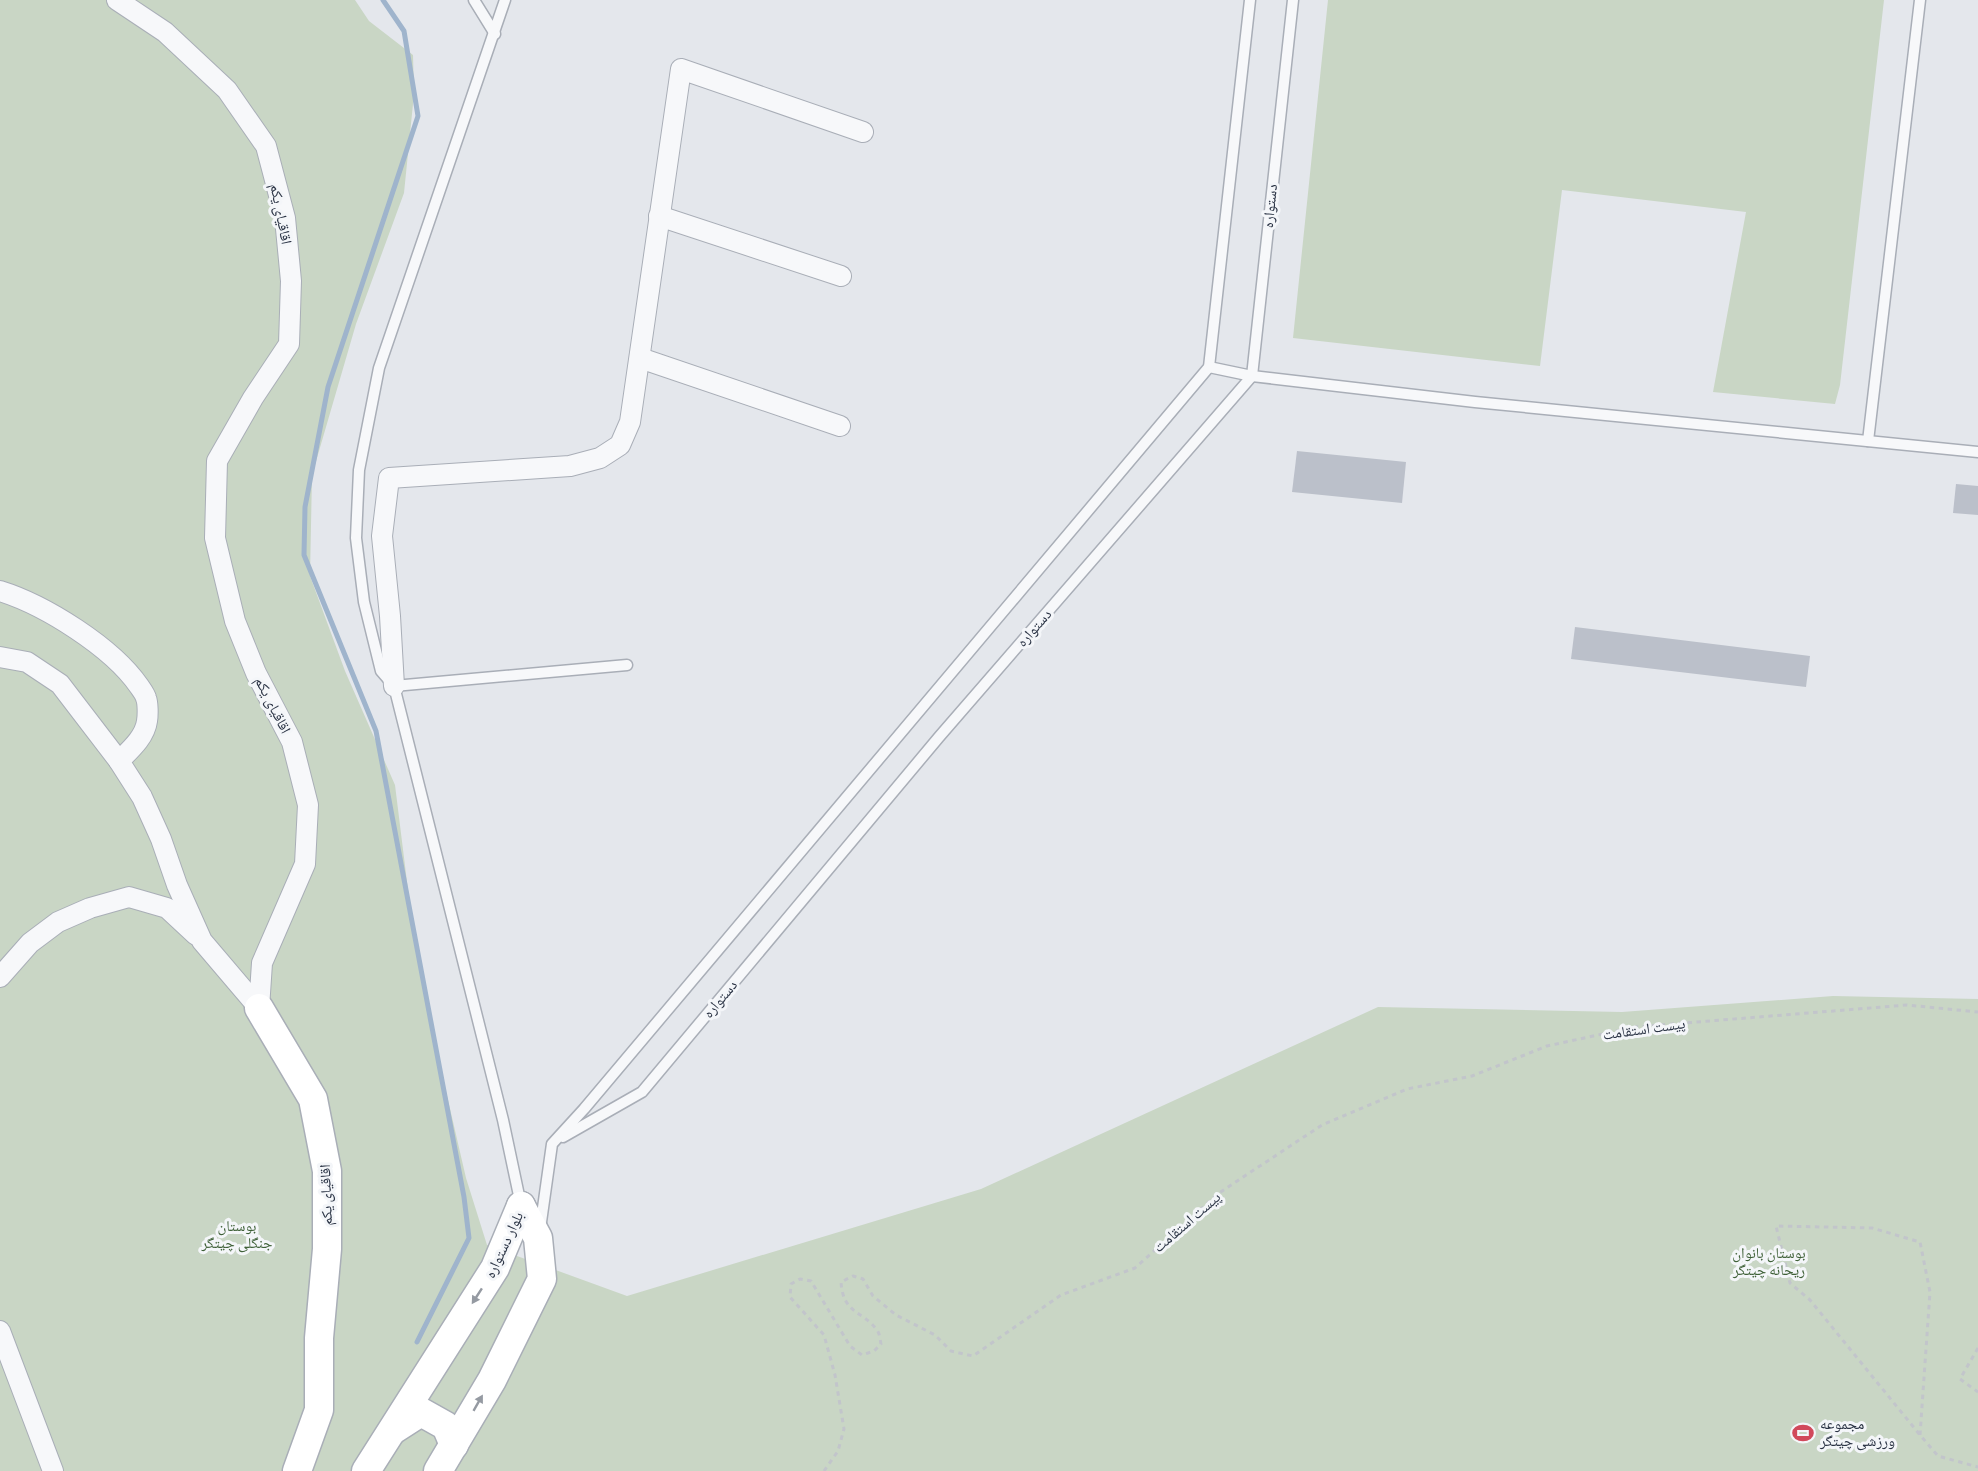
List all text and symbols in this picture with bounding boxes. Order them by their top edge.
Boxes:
street label: اقاقیای یکم [264,182,297,246]
street label: دستواره [1258,183,1283,229]
street label: دستواره [1012,605,1057,652]
street label: اقاقیای یکم [249,673,296,737]
street label: دستواره [698,976,743,1023]
street label: پیست استقامت [1601,1013,1687,1046]
street label: اقاقیای یکم [315,1164,338,1226]
street label: پیست استقامت [1149,1187,1226,1258]
street label: بلوار دستواره [480,1209,529,1282]
park label: بوستان جنگلی چیتگر [200,1216,273,1254]
park label: بوستان بانوان ریحانه چیتگر [1732,1243,1806,1281]
one-way arrow [472,1288,483,1304]
one-way arrow [473,1394,483,1411]
place label: مجموعه ورزشی چیتگر [1819,1414,1895,1452]
sports icon: مجموعه ورزشی چیتگر [1791,1421,1815,1445]

